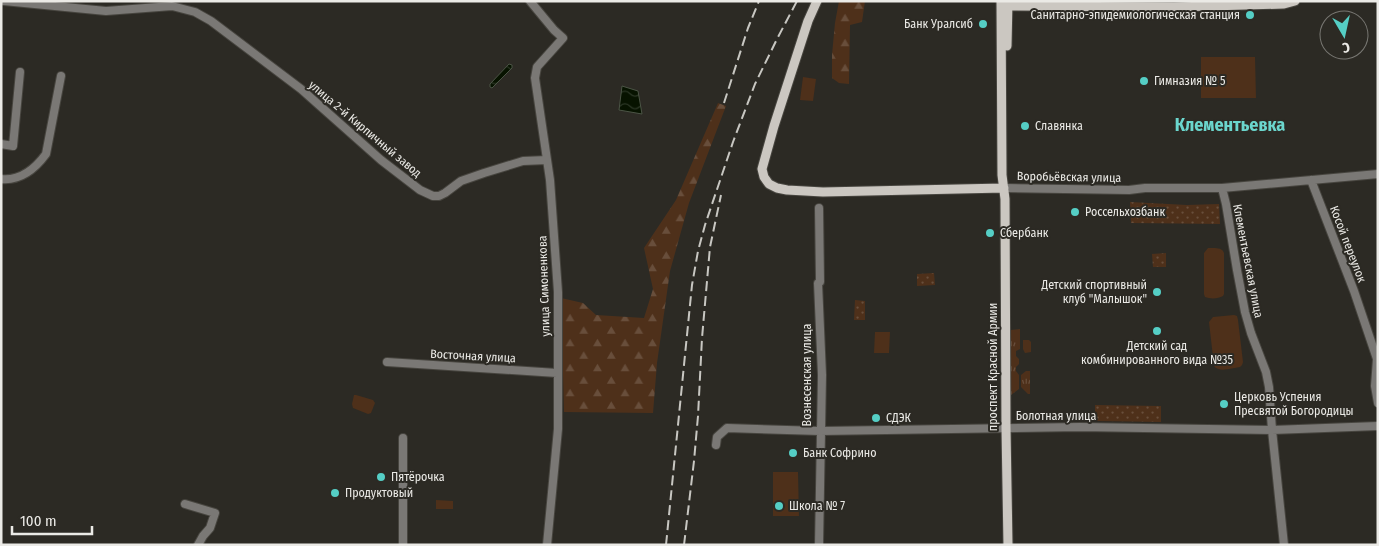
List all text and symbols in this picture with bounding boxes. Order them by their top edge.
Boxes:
place label: Санитарно-эпидемиологическая станция [1031,8,1240,22]
marker: Санитарно-эпидемиологическая станция [1244,9,1256,21]
north arrow [1319,10,1369,60]
place label: Банк Уралсиб [904,17,973,31]
marker: Банк Уралсиб [977,18,989,30]
text: С [1340,38,1351,56]
place label: Гимназия № 5 [1154,74,1226,88]
marker: Гимназия № 5 [1138,75,1150,87]
street label: улица 2-й Кирпичный завод [306,78,424,180]
district label: Клементьевка [1175,114,1285,136]
place label: Славянка [1035,119,1083,133]
marker: Славянка [1019,120,1031,132]
street label: Воробьёвская улица [1017,169,1122,185]
street label: Клементьевская улица [1230,203,1266,319]
street label: Косой переулок [1327,204,1369,285]
place label: Россельхозбанк [1085,205,1165,219]
marker: Россельхозбанк [1069,206,1081,218]
place label: Сбербанк [1000,226,1049,240]
marker: Сбербанк [984,227,996,239]
street label: улица Симоненкова [535,235,553,337]
place label: Детский спортивный клуб "Малышок" [1041,278,1147,306]
marker: Детский спортивный клуб "Малышок" [1151,286,1163,298]
street label: проспект Красной Армии [986,303,1000,431]
street label: Вознесенская улица [800,324,814,426]
marker: Детский сад комбинированного вида №35 [1151,325,1163,337]
place label: Детский сад комбинированного вида №35 [1081,339,1233,367]
street label: Восточная улица [430,347,516,365]
place label: Церковь Успения Пресвятой Богородицы [1234,390,1353,418]
marker: Церковь Успения Пресвятой Богородицы [1218,398,1230,410]
street label: Болотная улица [1016,409,1096,423]
place label: СДЭК [886,411,912,425]
marker: СДЭК [870,412,882,424]
place label: Банк Софрино [803,446,877,460]
marker: Банк Софрино [787,447,799,459]
place label: Пятёрочка [391,470,445,484]
marker: Пятёрочка [375,471,387,483]
place label: Продуктовый [345,486,413,500]
marker: Продуктовый [329,487,341,499]
place label: Школа № 7 [789,499,845,513]
marker: Школа № 7 [773,500,785,512]
scale bar [12,504,92,536]
text: 100 m [20,512,57,530]

